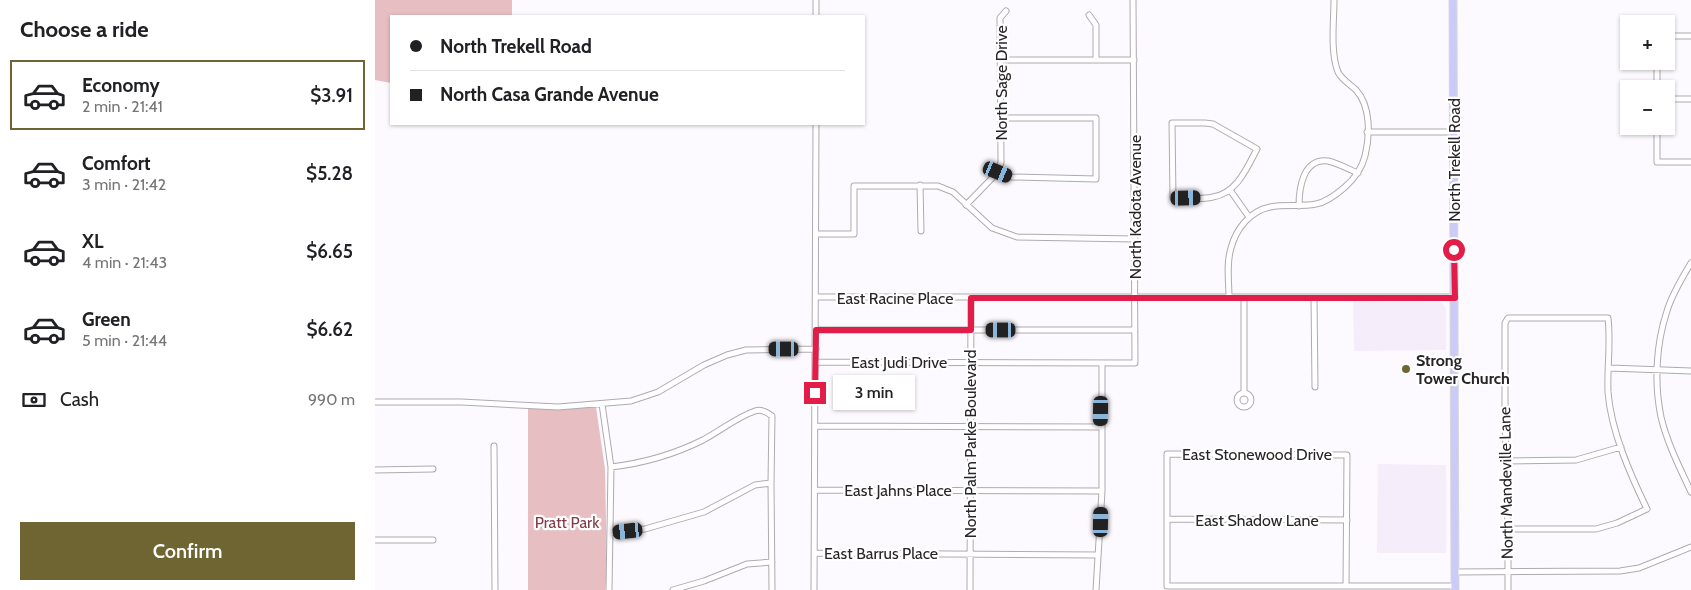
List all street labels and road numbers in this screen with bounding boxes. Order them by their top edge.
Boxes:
street label: North Sage Drive [992,25,1011,141]
street label: North Trekell Road [1445,98,1464,222]
street label: North Kadota Avenue [1126,135,1145,279]
street label: East Racine Place [837,289,953,308]
street label: North Palm Parke Boulevard [961,350,980,538]
street label: East Judi Drive [851,353,947,372]
street label: North Mandeville Lane [1495,407,1517,559]
street label: East Stonewood Drive [1182,445,1332,464]
street label: East Jahns Place [844,481,952,500]
street label: East Shadow Lane [1195,511,1319,530]
street label: East Barrus Place [824,544,938,563]

